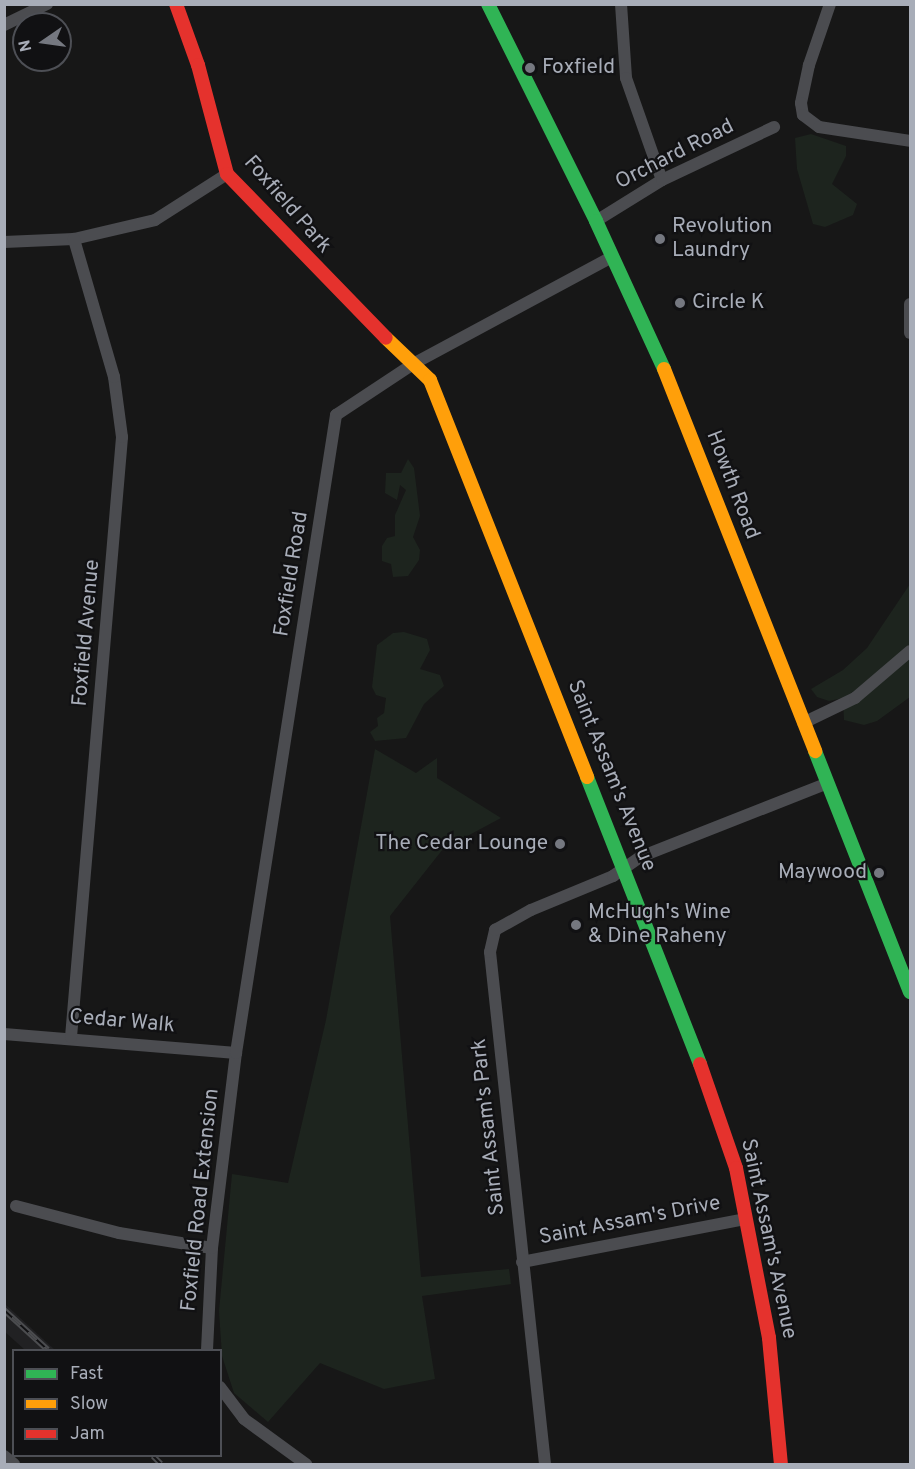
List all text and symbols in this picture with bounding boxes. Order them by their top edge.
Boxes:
north arrow [12,12,72,72]
text: N [15,38,37,53]
place label: Foxfield [542,55,615,81]
marker: Foxfield [523,61,537,75]
street label: Orchard Road [611,114,739,196]
street label: Foxfield Park [238,151,336,259]
place label: Revolution Laundry [672,214,772,264]
marker: Revolution Laundry [653,232,667,246]
place label: Circle K [692,290,765,316]
marker: Circle K [673,296,687,310]
street label: Howth Road [700,427,764,543]
street label: Foxfield Road [270,510,314,638]
street label: Foxfield Avenue [68,558,106,708]
street label: Saint Assam's Avenue [561,676,661,876]
place label: The Cedar Lounge [375,831,548,857]
marker: The Cedar Lounge [553,837,567,851]
place label: Maywood [778,860,867,886]
marker: Maywood [872,866,886,880]
place label: McHugh's Wine & Dine Raheny [588,900,731,950]
marker: McHugh's Wine & Dine Raheny [569,918,583,932]
street label: Cedar Walk [68,1005,176,1039]
street label: Saint Assam's Park [467,1037,511,1217]
street label: Foxfield Road Extension [177,1087,225,1313]
street label: Saint Assam's Avenue [734,1136,802,1342]
street label: Saint Assam's Drive [537,1191,723,1251]
legend [12,1349,222,1457]
text: Fast [70,1363,103,1386]
text: Slow [70,1393,108,1416]
text: Jam [70,1423,105,1446]

